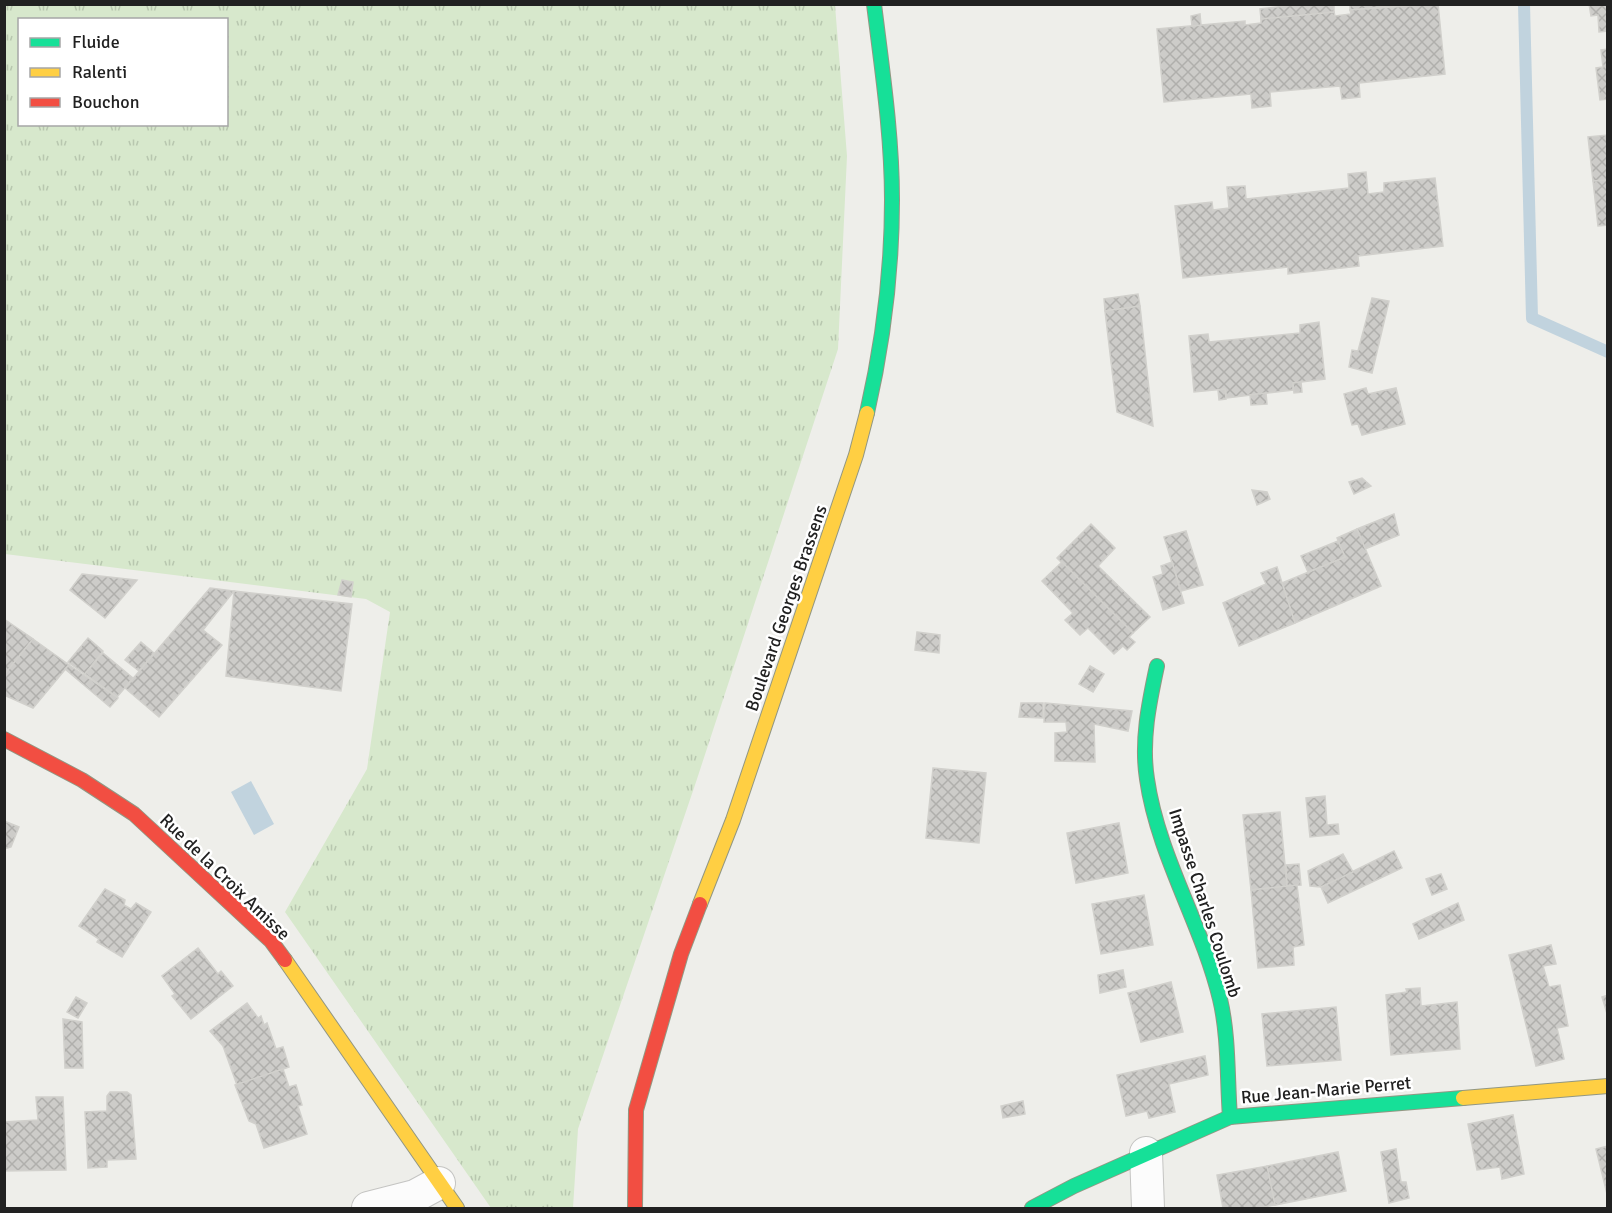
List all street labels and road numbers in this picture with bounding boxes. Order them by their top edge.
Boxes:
street label: Boulevard Georges Brassens [740,502,832,714]
street label: Impasse Charles Coulomb [1164,806,1246,1000]
street label: Rue de la Croix Amisse [155,809,295,945]
street label: Rue Jean-Marie Perret [1240,1072,1412,1108]

